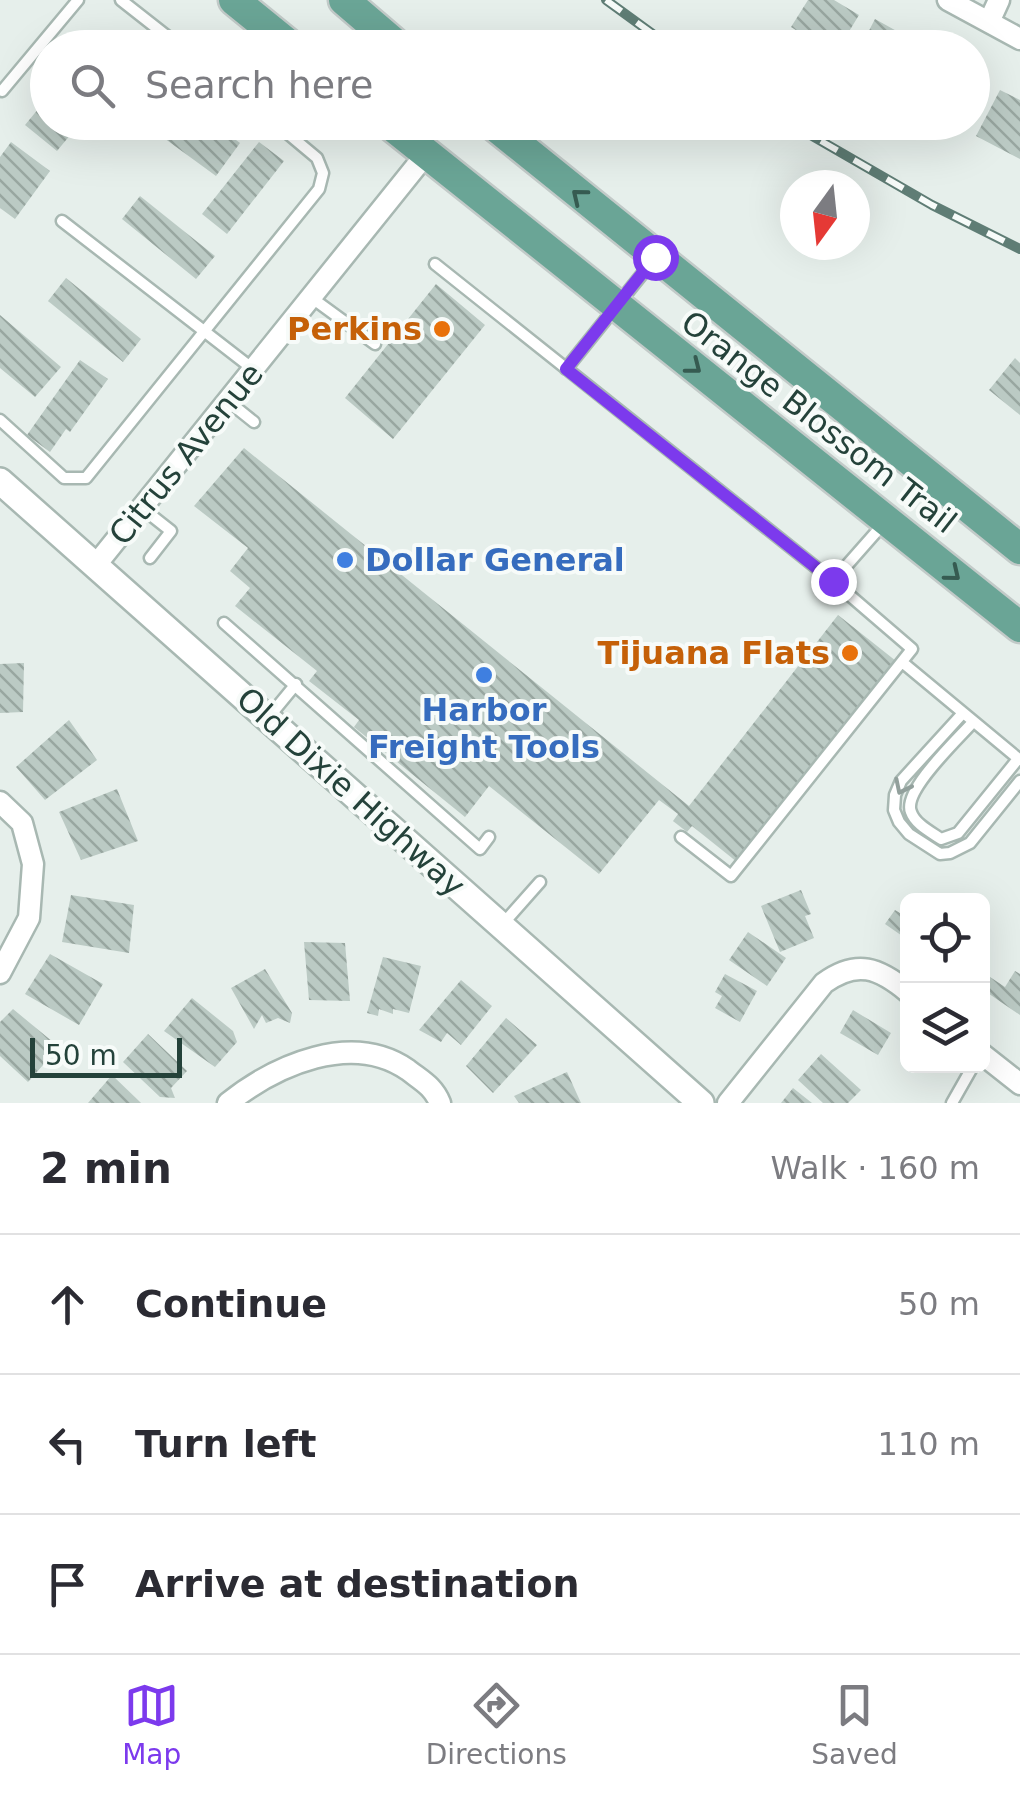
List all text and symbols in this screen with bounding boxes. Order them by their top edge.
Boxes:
search box [30,30,990,140]
icon: search [65,58,120,113]
text: Search here [145,63,373,107]
north arrow [780,170,870,260]
one-way arrow [573,190,591,208]
route start [633,235,679,281]
street label: Orange Blossom Trail [674,303,964,541]
place label: Perkins [287,310,422,348]
marker: Perkins [431,318,453,340]
street label: Citrus Avenue [101,355,271,553]
one-way arrow [682,355,700,373]
place label: Dollar General [365,541,625,579]
marker: Dollar General [334,549,356,571]
route end [811,559,857,605]
one-way arrow [942,562,960,580]
place label: Tijuana Flats [598,634,830,672]
marker: Tijuana Flats [839,642,861,664]
marker: Harbor Freight Tools [473,664,495,686]
street label: Old Dixie Highway [229,680,473,904]
place label: Harbor Freight Tools [368,691,600,766]
one-way arrow [894,777,914,795]
map controls [900,893,990,1073]
button: locate [900,893,990,983]
button: layers [900,983,990,1073]
scale bar [30,1033,182,1078]
text: 50 m [45,1039,117,1072]
text: 2 min [40,1144,172,1193]
text: Walk · 160 m [770,1149,980,1187]
icon: ahead [40,1277,95,1332]
text: Continue [135,1282,327,1326]
text: 50 m [898,1285,980,1323]
icon: left [40,1417,95,1472]
text: Turn left [135,1422,316,1466]
text: 110 m [878,1425,980,1463]
icon: arrive [40,1557,95,1612]
text: Arrive at destination [135,1562,580,1606]
tab: Map [122,1678,181,1771]
tab: Directions [426,1678,567,1771]
tab: Saved [811,1678,898,1771]

